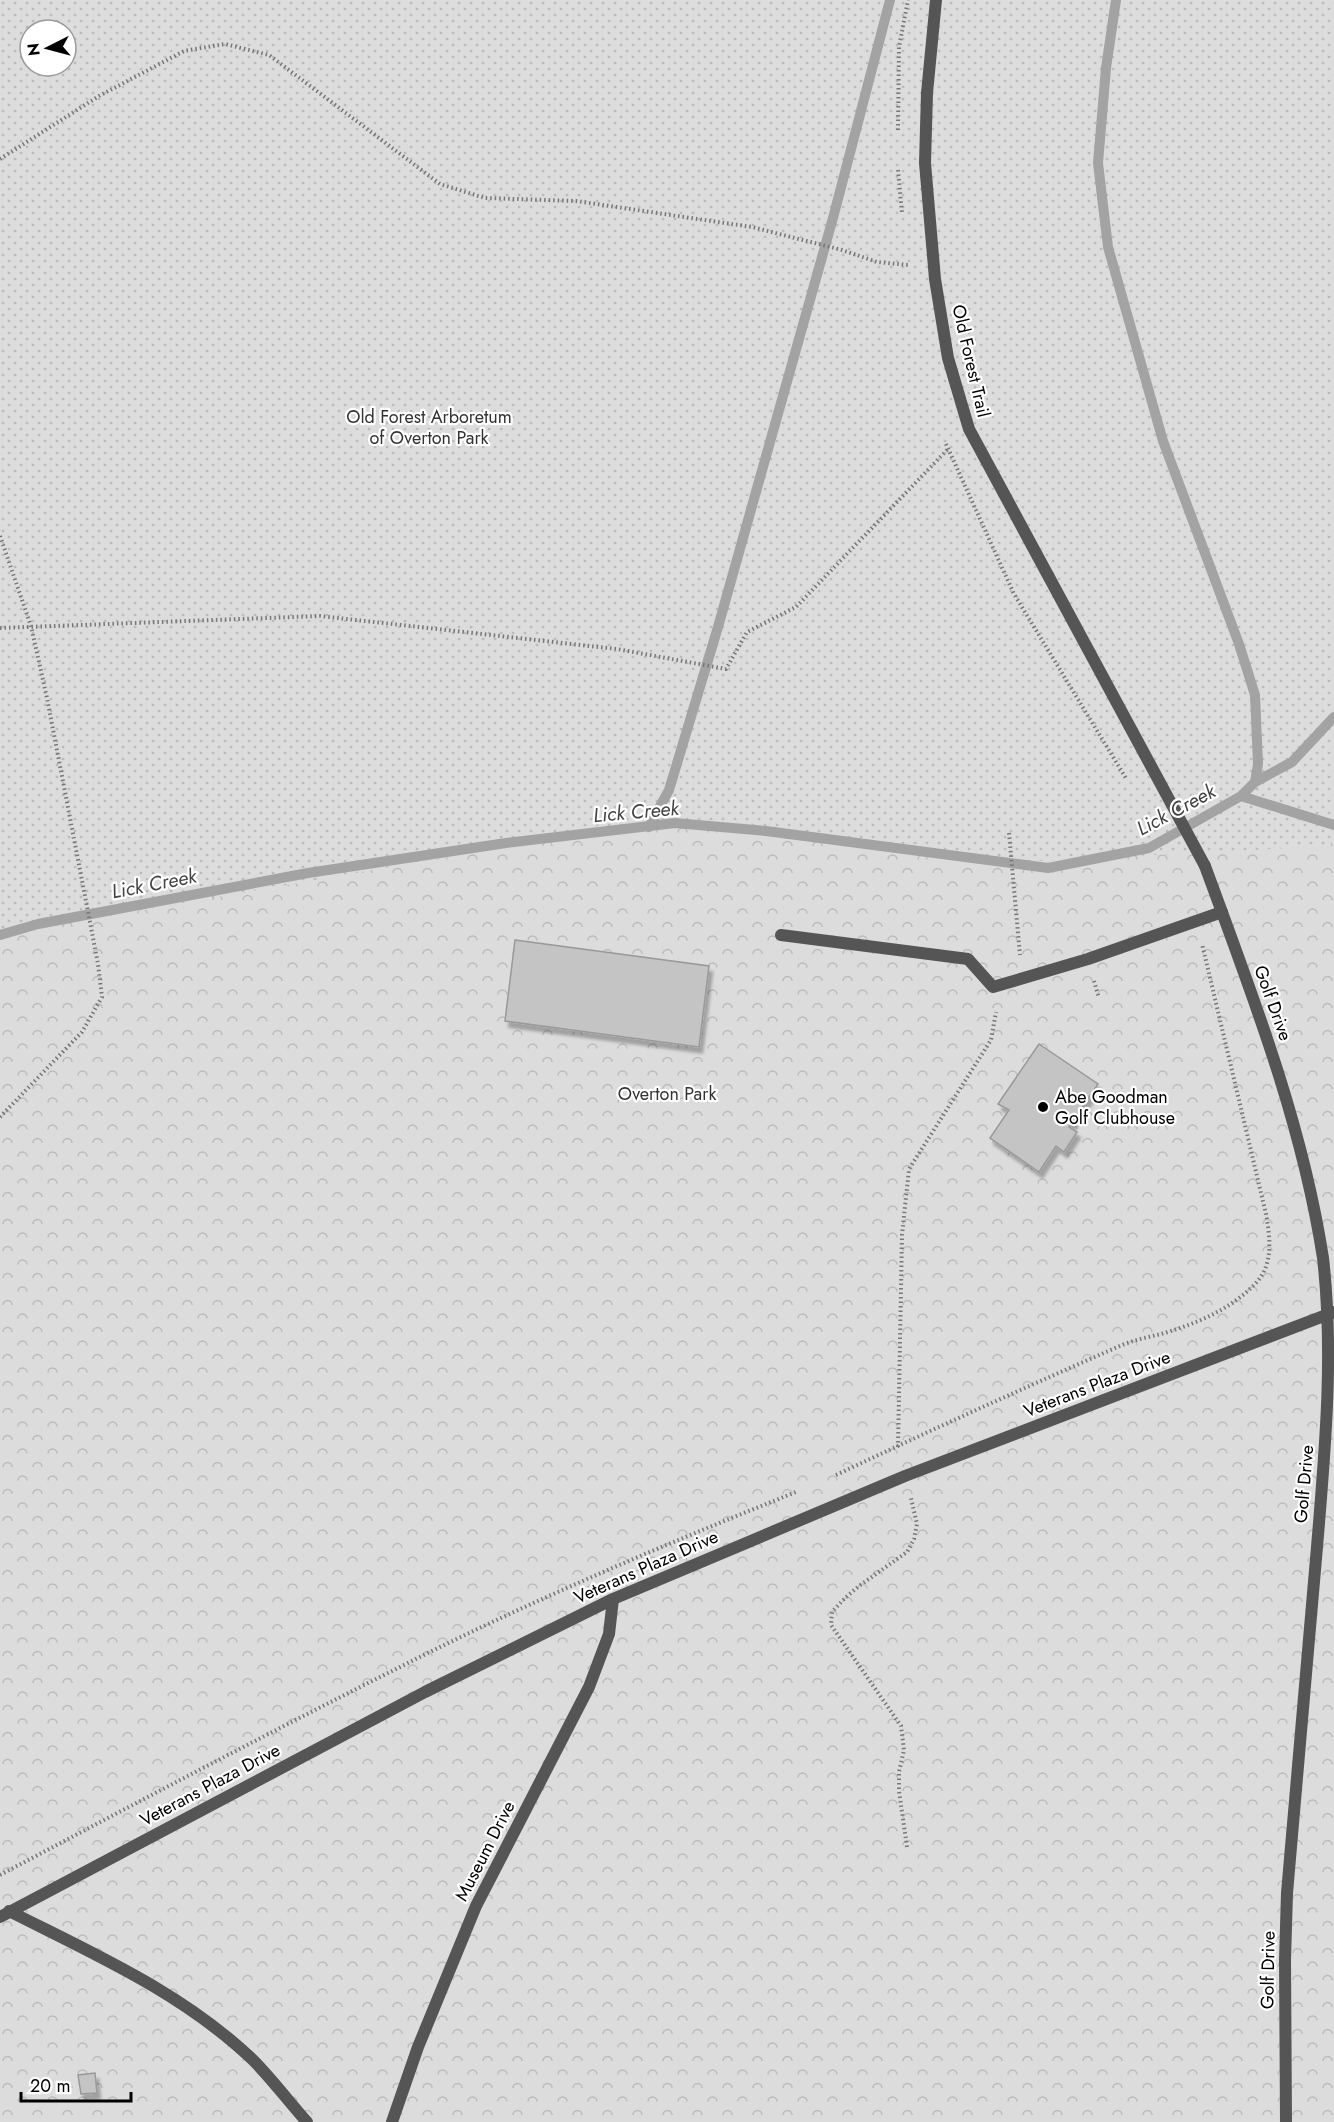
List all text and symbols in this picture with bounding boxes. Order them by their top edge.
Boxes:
north arrow [18,18,78,78]
text: N [21,42,46,57]
street label: Old Forest Trail [945,302,997,420]
park label: Old Forest Arboretum of Overton Park [346,404,512,451]
water label: Lick Creek [1131,776,1222,843]
water label: Lick Creek [592,794,681,830]
water label: Lick Creek [109,861,200,906]
street label: Golf Drive [1247,962,1299,1044]
park label: Overton Park [618,1081,716,1107]
place label: Abe Goodman Golf Clubhouse [1055,1084,1175,1131]
marker: Abe Goodman Golf Clubhouse [1036,1100,1050,1114]
street label: Veterans Plaza Drive [1020,1344,1174,1424]
street label: Golf Drive [1288,1444,1320,1524]
street label: Veterans Plaza Drive [570,1524,722,1610]
street label: Veterans Plaza Drive [135,1737,285,1833]
street label: Museum Drive [449,1796,521,1906]
street label: Golf Drive [1254,1931,1282,2009]
scale bar [21,2065,130,2103]
text: 20 m [30,2073,70,2099]

